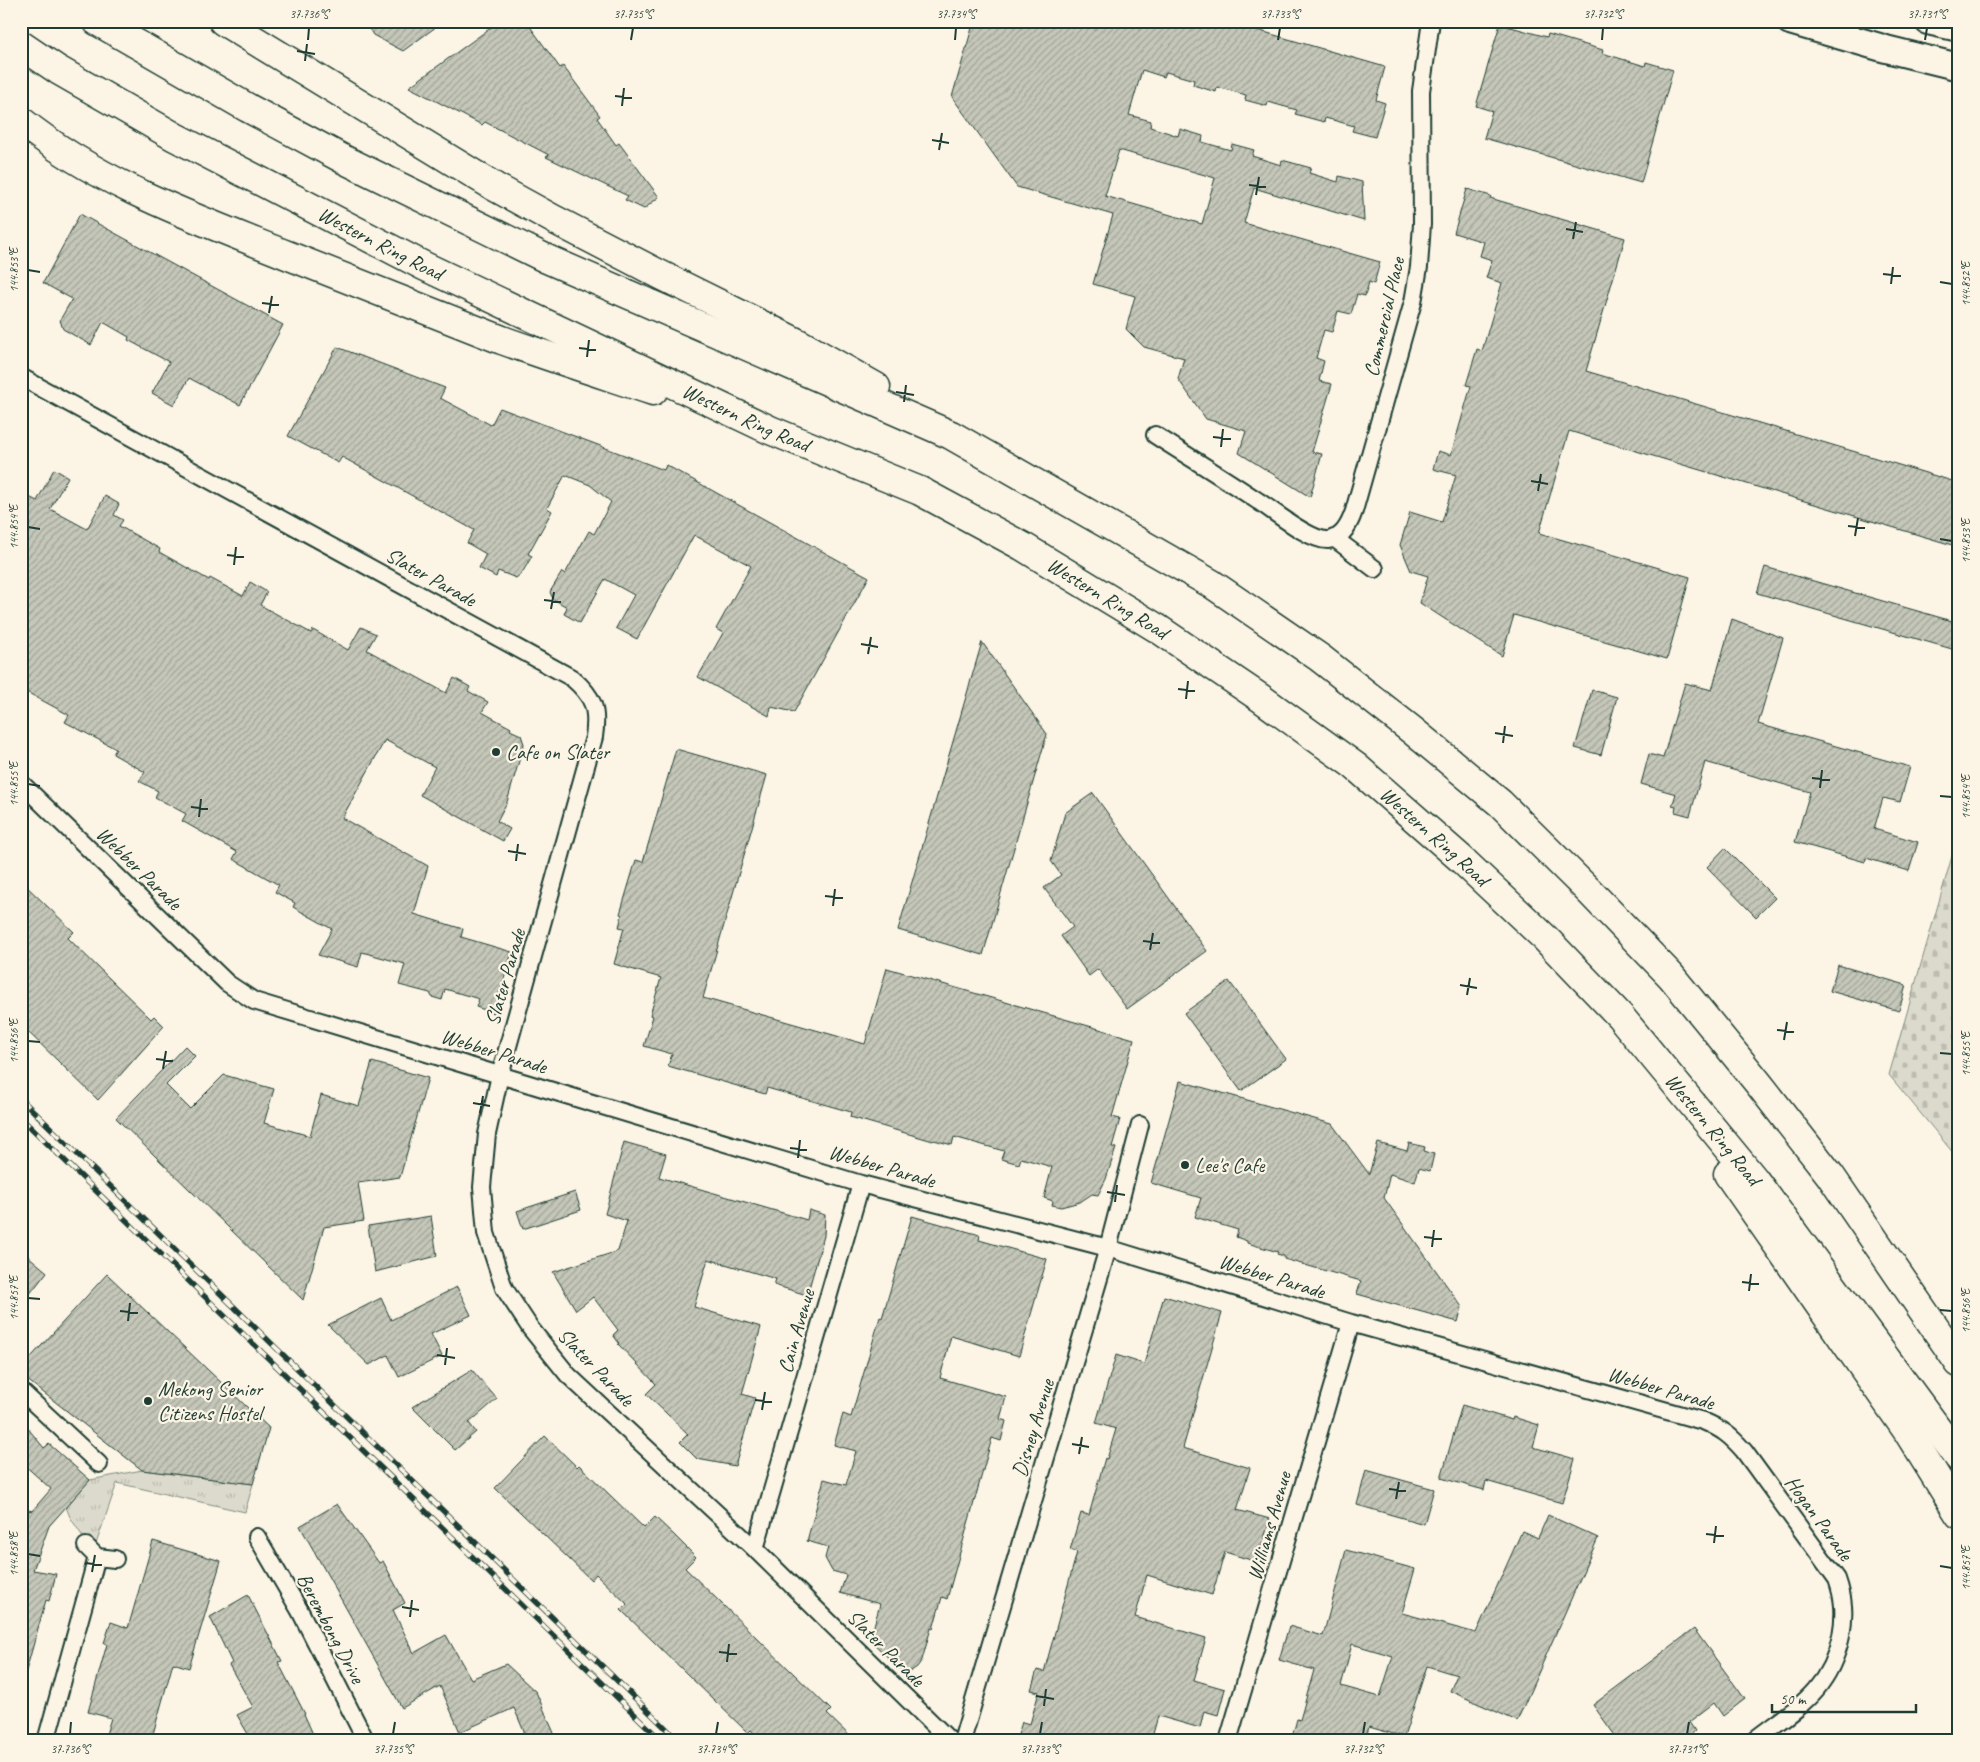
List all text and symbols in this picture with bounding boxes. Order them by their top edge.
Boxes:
text: 37.736°S [290,6,330,22]
text: 37.735°S [614,6,654,22]
text: 37.734°S [937,6,977,22]
text: 37.733°S [1261,6,1301,22]
text: 37.732°S [1584,6,1624,22]
text: 37.731°S [1908,6,1948,22]
street label: Western Ring Road [314,200,451,288]
text: 144.853°E [6,246,22,292]
street label: Commercial Place [1358,254,1411,379]
text: 144.852°E [1958,260,1974,306]
street label: Western Ring Road [678,377,817,459]
text: 144.854°E [6,503,22,549]
text: 144.853°E [1958,517,1974,563]
street label: Slater Parade [381,542,482,613]
street label: Western Ring Road [1042,551,1176,647]
place label: Cafe on Slater [506,739,611,765]
marker: Cafe on Slater [490,746,502,758]
text: 144.855°E [6,760,22,806]
text: 144.854°E [1958,773,1974,819]
street label: Western Ring Road [1375,781,1497,894]
street label: Webber Parade [91,821,188,916]
street label: Slater Parade [479,925,531,1028]
text: 144.856°E [6,1017,22,1063]
street label: Webber Parade [438,1023,551,1080]
text: 144.855°E [1958,1030,1974,1076]
street label: Western Ring Road [1659,1068,1769,1193]
street label: Webber Parade [826,1138,939,1194]
place label: Lee's Cafe [1195,1152,1265,1178]
marker: Lee's Cafe [1179,1159,1191,1171]
street label: Webber Parade [1216,1248,1329,1305]
text: 144.857°E [6,1274,22,1320]
street label: Cain Avenue [772,1285,821,1376]
text: 144.856°E [1958,1287,1974,1333]
street label: Slater Parade [552,1322,641,1412]
street label: Webber Parade [1605,1360,1718,1416]
street label: Disney Avenue [1006,1375,1060,1480]
place label: Mekong Senior Citizens Hostel [158,1376,265,1426]
marker: Mekong Senior Citizens Hostel [142,1395,154,1407]
street label: Williams Avenue [1241,1468,1297,1583]
street label: Hogan Parade [1779,1470,1859,1567]
text: 144.858°E [6,1530,22,1576]
text: 144.857°E [1958,1544,1974,1590]
street label: Berembong Drive [291,1568,371,1689]
street label: Slater Parade [842,1604,931,1693]
scale bar [1772,1682,1916,1714]
text: 50 m [1780,1690,1807,1709]
text: 37.736°S [51,1741,91,1757]
text: 37.735°S [374,1741,414,1757]
text: 37.734°S [697,1741,737,1757]
text: 37.733°S [1021,1741,1061,1757]
text: 37.732°S [1344,1741,1384,1757]
text: 37.731°S [1668,1741,1708,1757]

